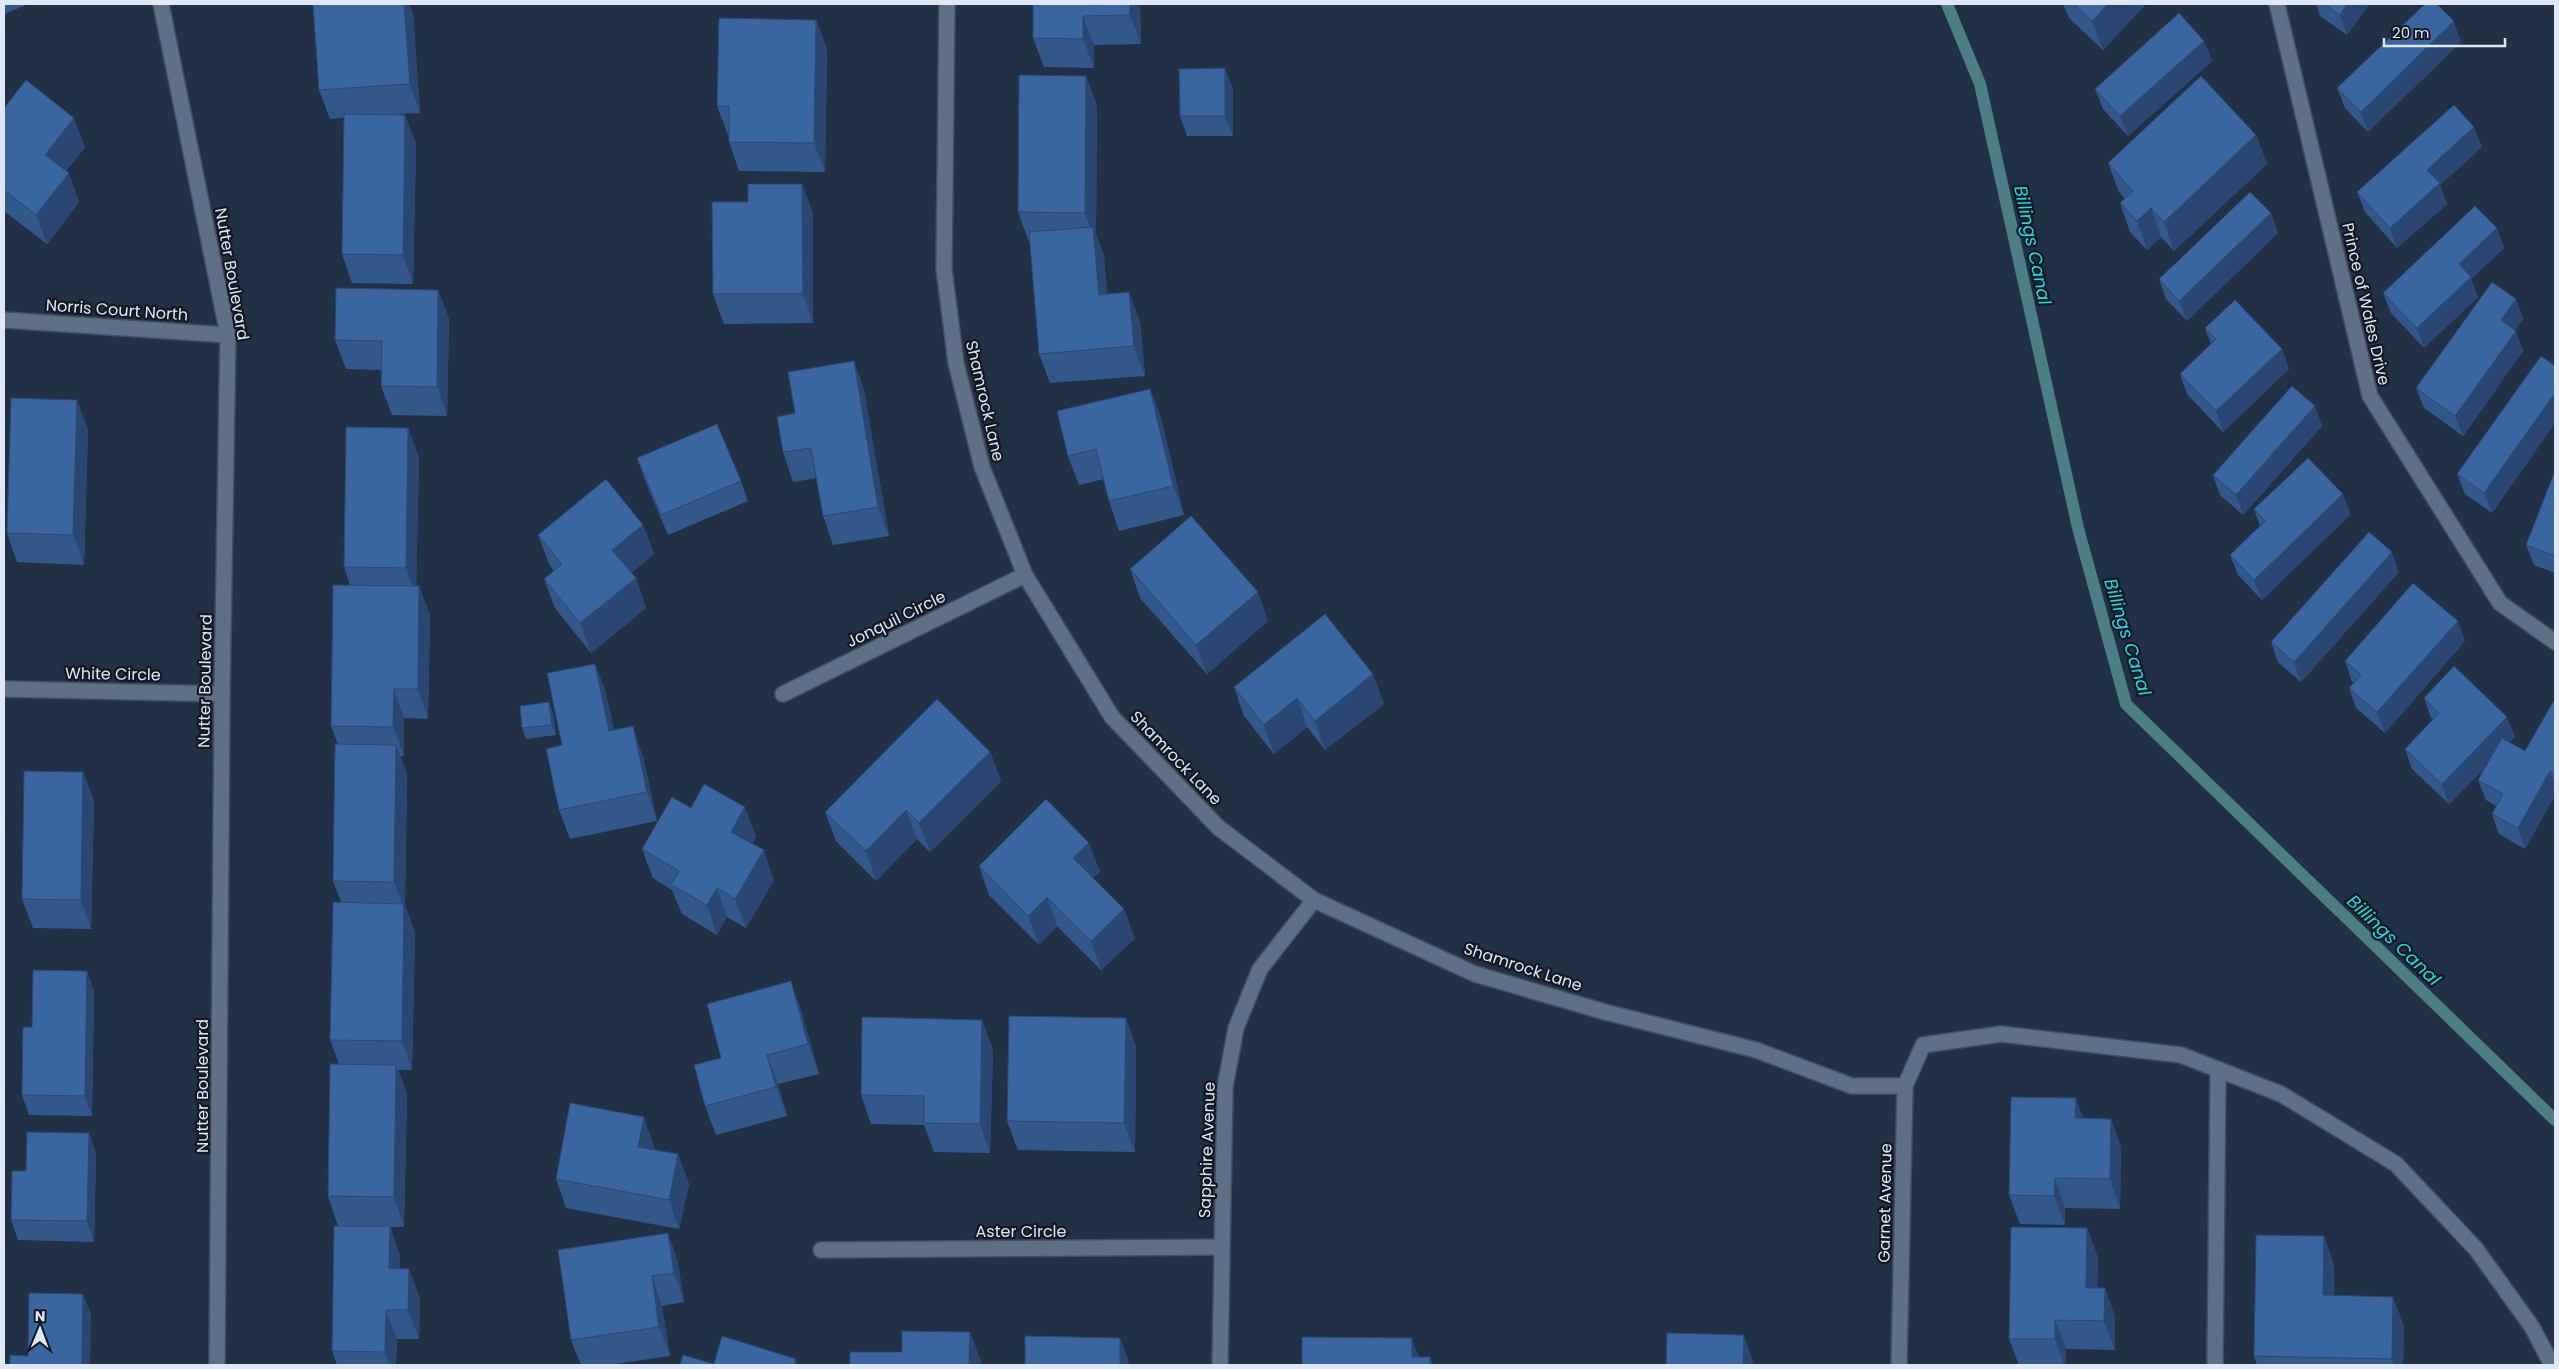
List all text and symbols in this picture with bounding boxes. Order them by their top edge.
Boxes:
scale bar [2384,15,2505,47]
text: 20 m [2392,22,2430,43]
water label: Billings Canal [2008,183,2058,308]
street label: Nutter Boulevard [209,206,255,342]
street label: Prince of Wales Drive [2336,220,2396,388]
street label: Norris Court North [45,294,189,326]
street label: Shamrock Lane [960,338,1010,464]
water label: Billings Canal [2098,575,2158,699]
street label: Jonquil Circle [842,585,950,653]
street label: Nutter Boulevard [192,614,218,748]
street label: White Circle [65,662,161,686]
street label: Shamrock Lane [1125,706,1227,810]
water label: Billings Canal [2342,889,2447,992]
street label: Shamrock Lane [1461,937,1585,997]
street label: Nutter Boulevard [191,1019,214,1153]
street label: Sapphire Avenue [1193,1081,1221,1218]
street label: Garnet Avenue [1872,1143,1898,1263]
street label: Aster Circle [976,1220,1067,1243]
north arrow [15,1304,65,1354]
text: N [35,1306,46,1326]

